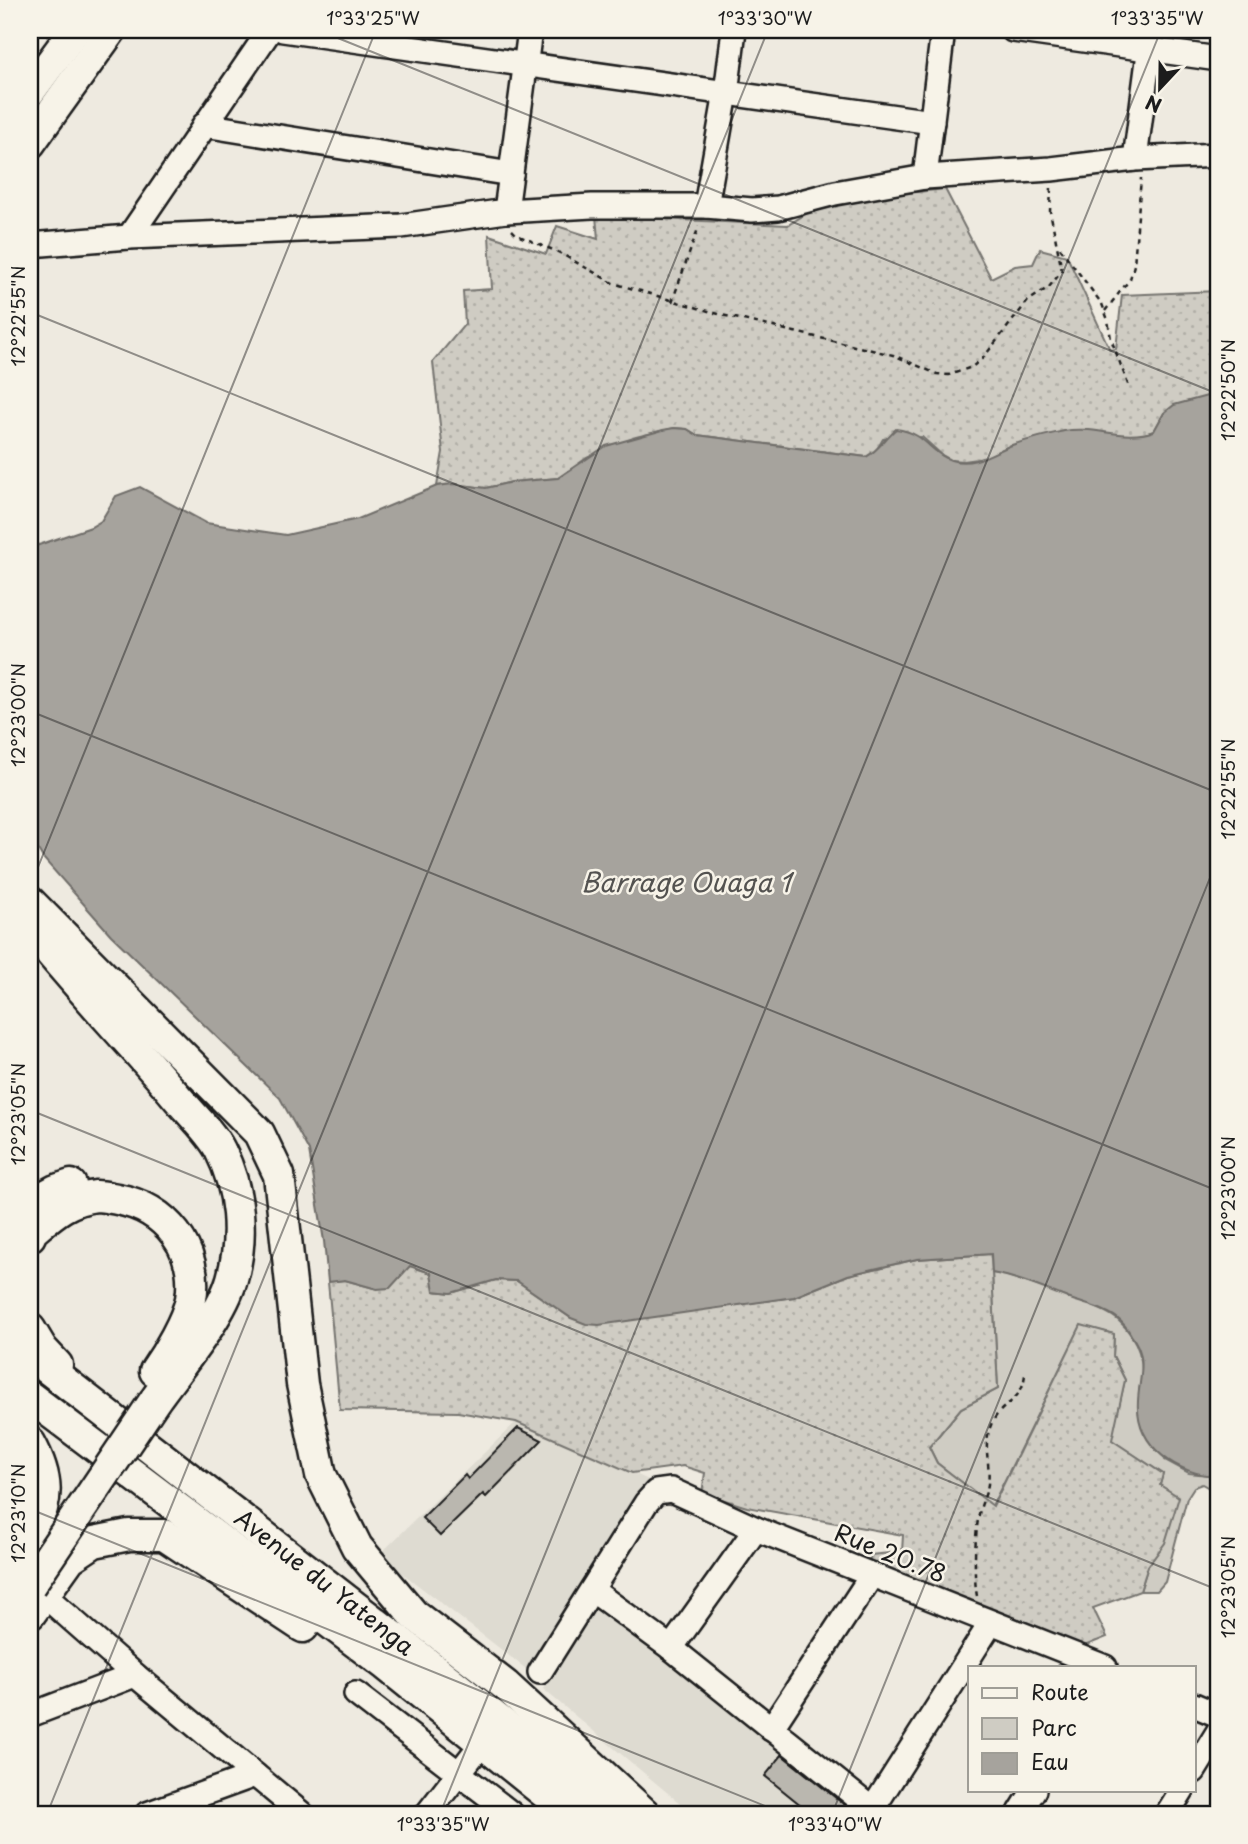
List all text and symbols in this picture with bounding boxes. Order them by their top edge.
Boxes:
text: 1°33'25"W [326,4,420,31]
text: 1°33'30"W [718,4,813,31]
text: 1°33'35"W [1111,4,1204,31]
north arrow [1126,52,1196,122]
text: N [1141,89,1165,120]
text: 12°22'55"N [4,266,31,366]
text: 12°22'50"N [1214,339,1241,441]
text: 12°23'00"N [4,663,31,767]
text: 12°22'55"N [1214,739,1241,839]
water label: Barrage Ouaga 1 [581,862,795,901]
text: 12°23'05"N [4,1063,31,1165]
text: 12°23'00"N [1214,1136,1241,1240]
text: 12°23'10"N [4,1463,31,1563]
street label: Avenue du Yatenga [228,1500,423,1663]
street label: Rue 20.78 [829,1513,952,1591]
text: 12°23'05"N [1214,1536,1241,1638]
legend [968,1666,1196,1792]
text: Route [1031,1675,1089,1707]
text: Parc [1031,1711,1077,1743]
text: Eau [1031,1745,1069,1777]
text: 1°33'35"W [397,1810,490,1837]
text: 1°33'40"W [788,1810,883,1837]

